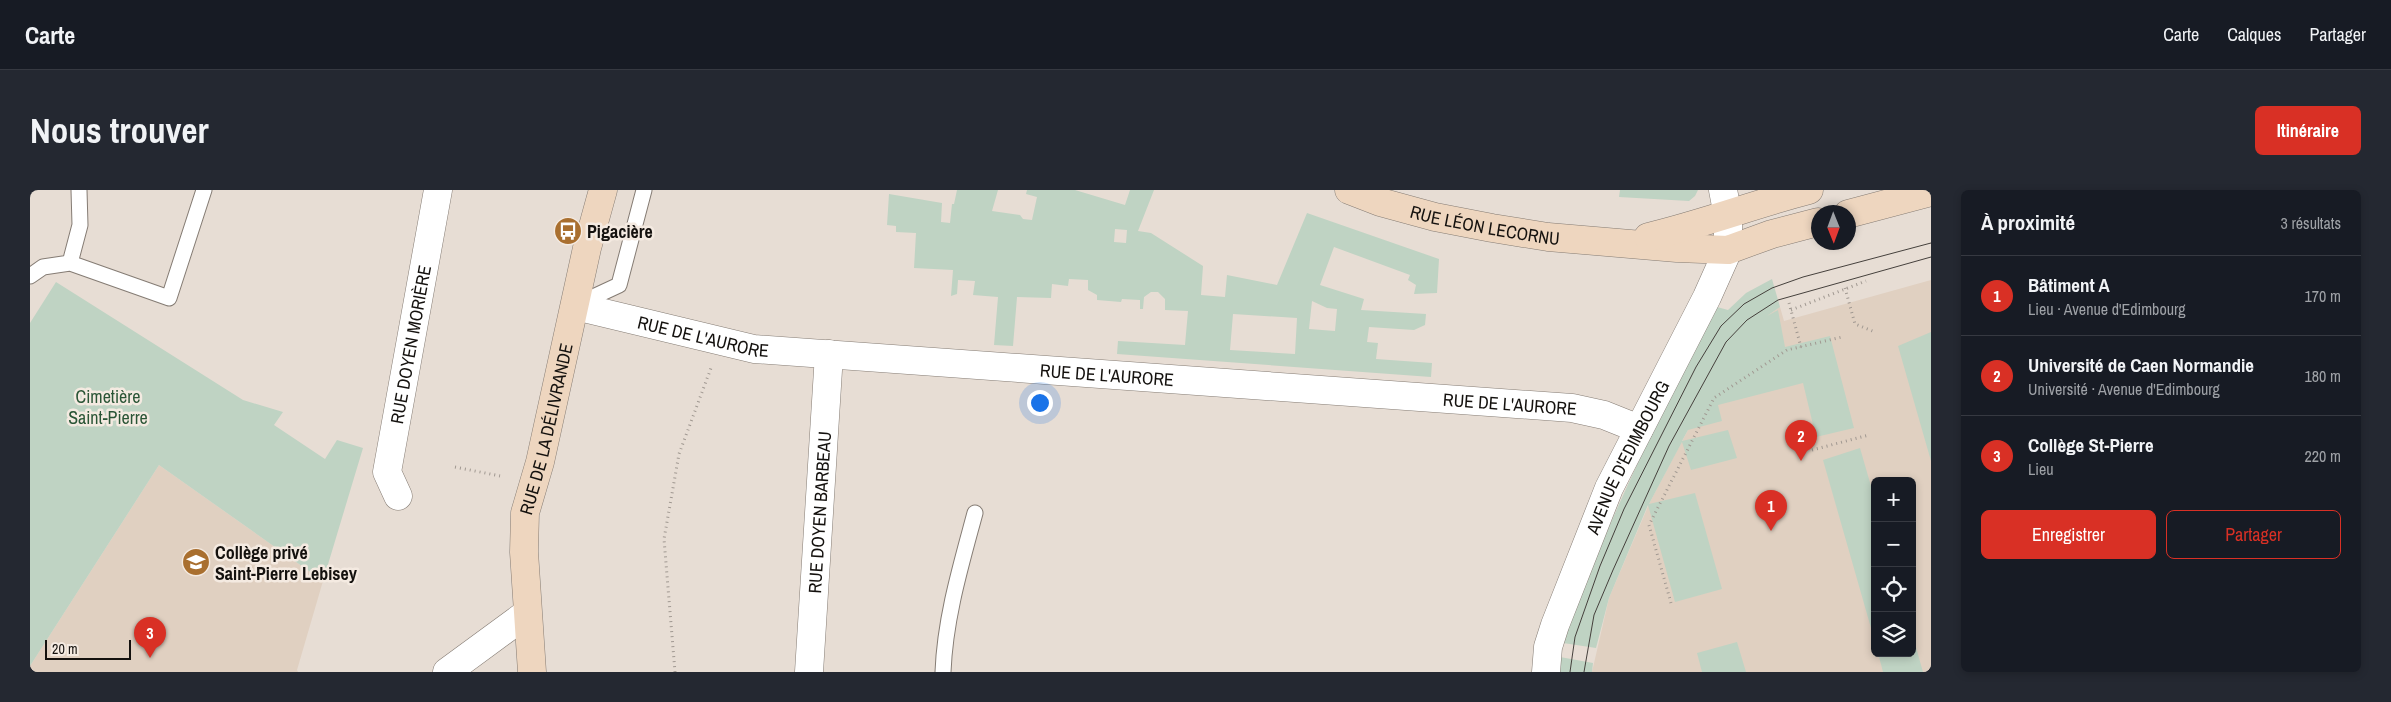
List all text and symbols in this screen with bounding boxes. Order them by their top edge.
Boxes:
text: Carte [25,19,75,51]
text: Carte [2163,22,2199,47]
text: Calques [2227,22,2281,47]
text: Partager [2309,22,2366,47]
button: Itinéraire [2255,106,2361,155]
text: Nous trouver [30,107,209,154]
street label: RUE LÉON LECORNU [1407,198,1561,250]
north arrow [1811,205,1856,250]
text: À proximité [1981,208,2075,237]
text: 3 résultats [2280,212,2341,234]
bus stop icon: Pigacière [553,216,583,246]
place label: Pigacière [587,219,653,244]
street label: RUE DOYEN MORIÈRE [383,263,437,426]
text: Bâtiment A [2028,272,2110,298]
text: 1 [1993,285,2001,307]
text: 170 m [2305,285,2341,307]
text: Lieu · Avenue d'Edimbourg [2028,298,2186,320]
street label: RUE DE L'AURORE [635,309,770,363]
street label: RUE DE LA DÉLIVRANDE [513,341,578,518]
text: Université de Caen Normandie [2028,352,2254,378]
street label: RUE DE L'AURORE [1039,357,1175,392]
text: 2 [1993,365,2001,387]
text: 180 m [2305,365,2341,387]
street label: AVENUE D'EDIMBOURG [1579,376,1675,539]
text: Université · Avenue d'Edimbourg [2028,378,2220,400]
park label: Cimetière Saint-Pierre [68,384,148,430]
street label: RUE DE L'AURORE [1442,386,1578,421]
your location [1027,390,1053,416]
pin: 2 [1785,420,1817,461]
street label: RUE DOYEN BARBEAU [801,430,837,594]
text: Collège St-Pierre [2028,432,2154,458]
text: 3 [1993,445,2001,467]
text: 220 m [2305,445,2341,467]
text: Lieu [2028,458,2054,480]
map controls [1871,477,1916,657]
button: + [1871,477,1916,522]
pin: 1 [1755,490,1787,531]
button: Enregistrer [1981,510,2156,559]
button: Partager [2166,510,2341,559]
button: − [1871,522,1916,567]
place label: Collège privé Saint-Pierre Lebisey [215,540,358,586]
school or university icon: Collège privé Saint-Pierre Lebisey [181,547,211,577]
button: locate [1871,567,1916,612]
button: layers [1871,612,1916,657]
pin: 3 [134,617,166,658]
scale bar [45,637,131,660]
text: 20 m [52,640,78,658]

